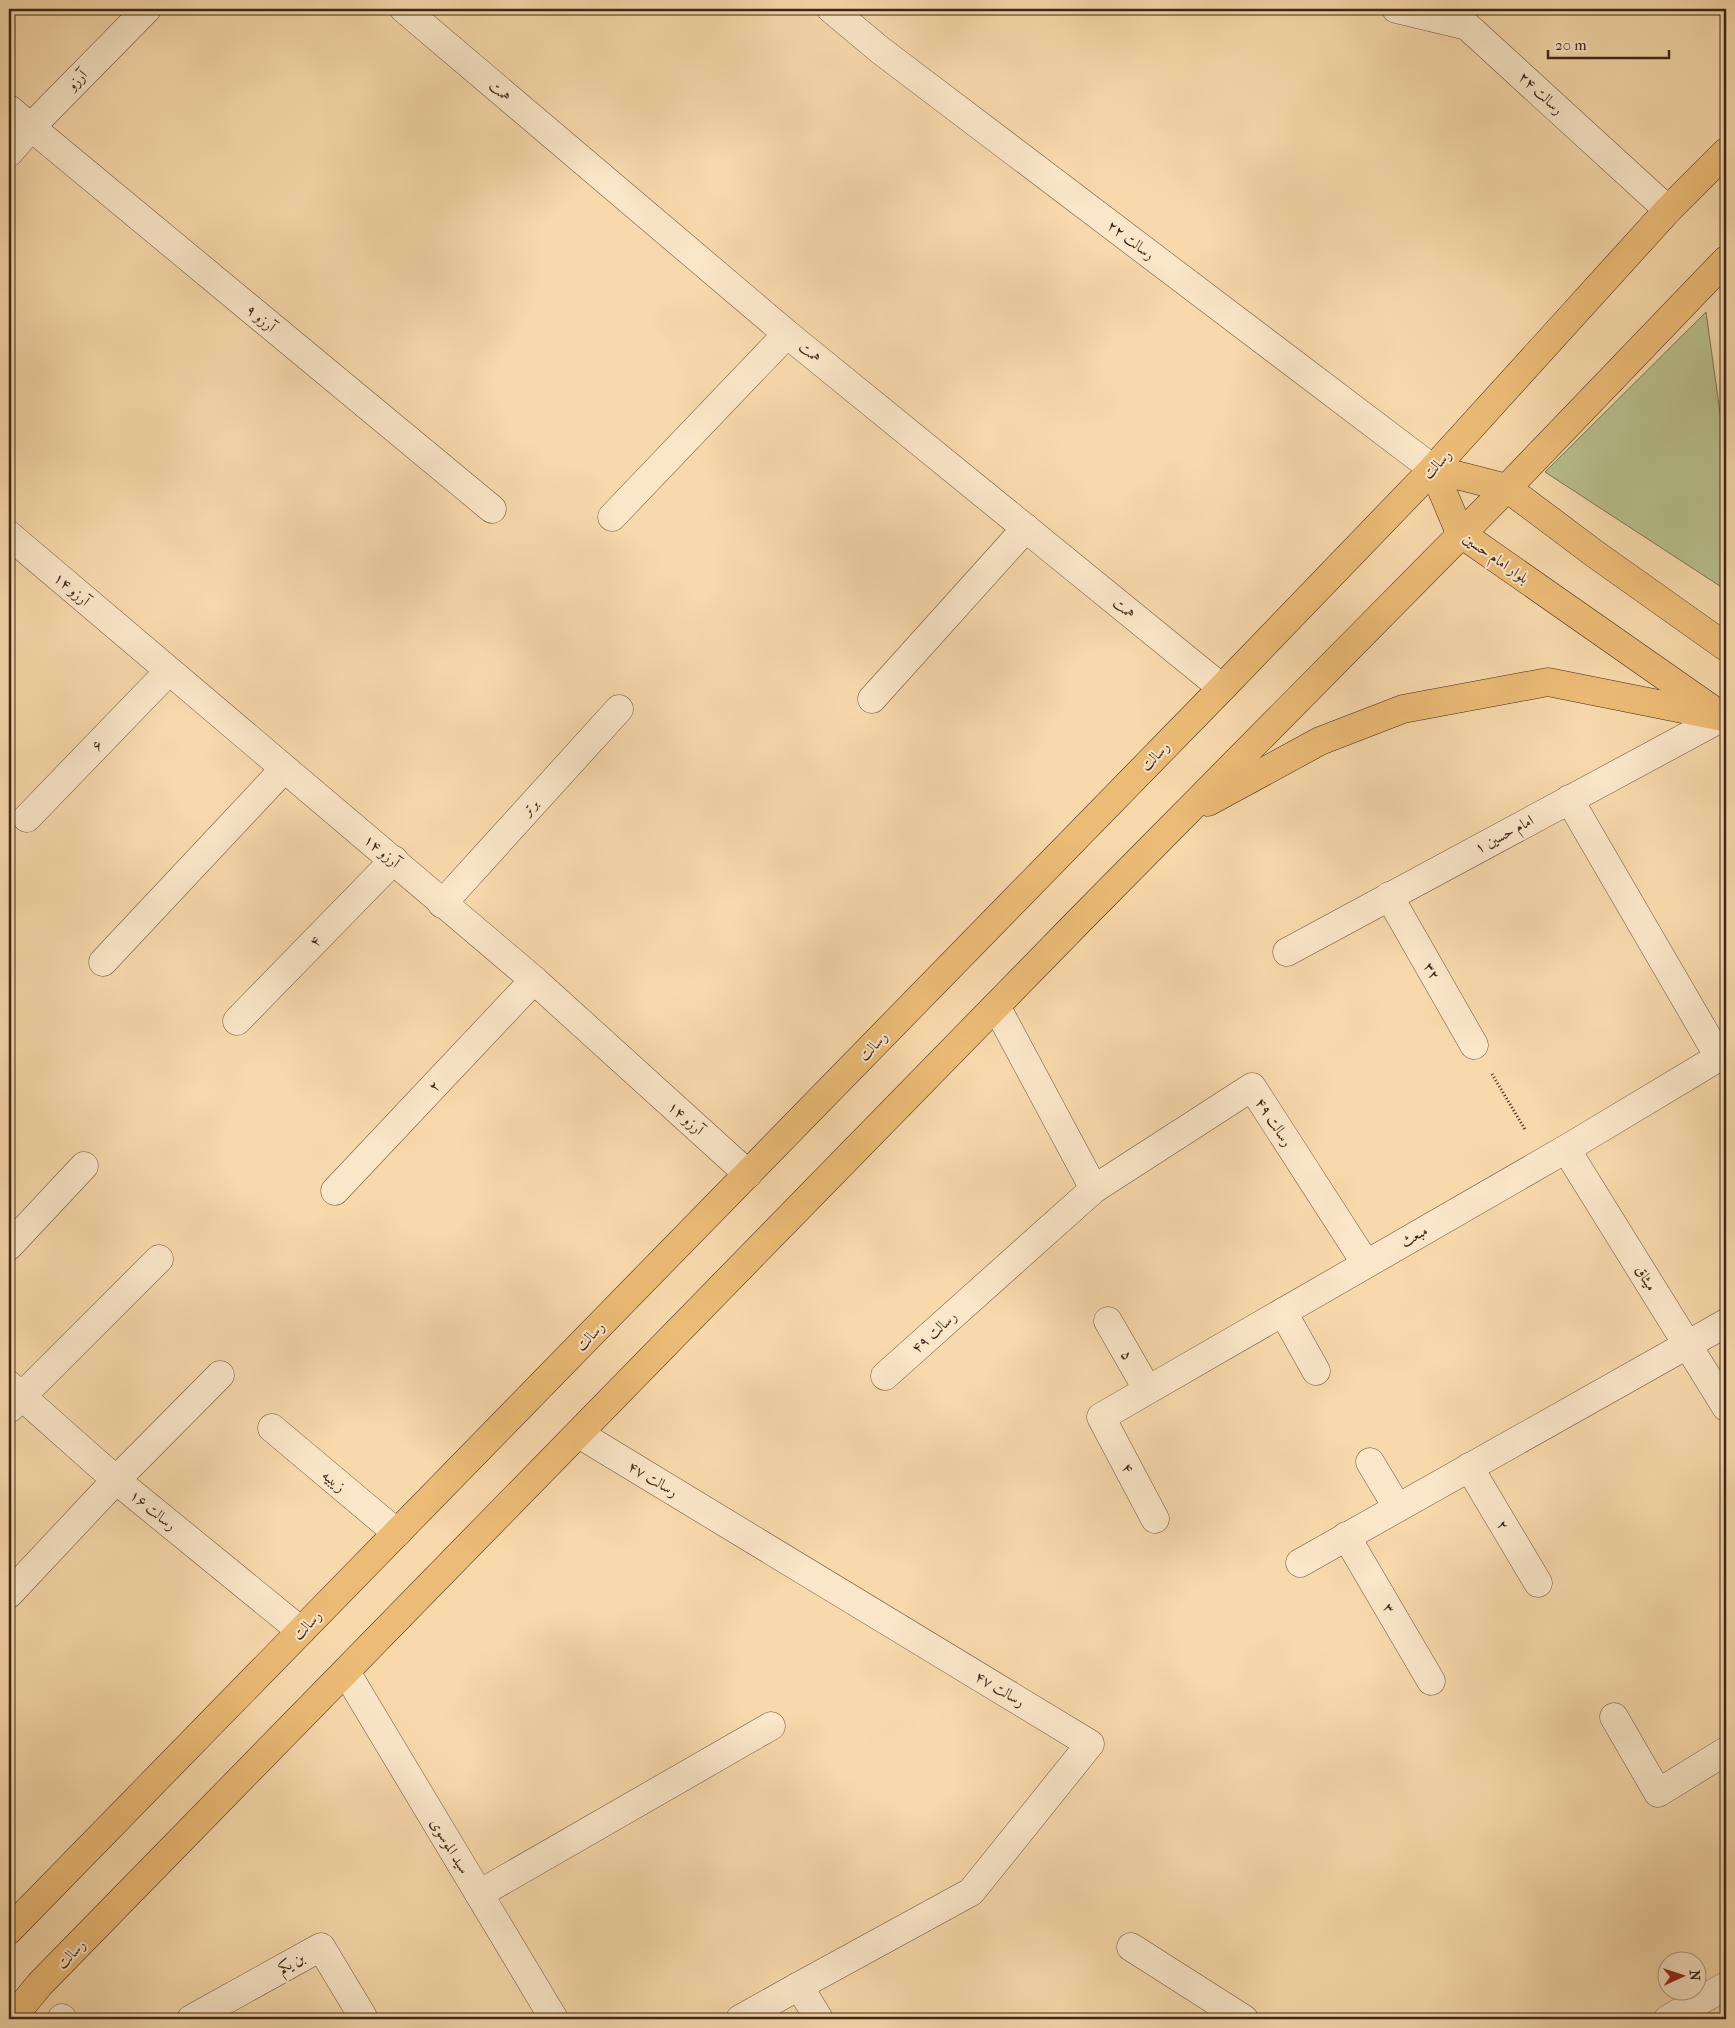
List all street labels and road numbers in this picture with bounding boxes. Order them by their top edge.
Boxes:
street label: آرزو [62,65,92,95]
street label: رسالت ۲۴ [1515,68,1567,118]
street label: همت [485,77,515,105]
street label: رسالت ۲۲ [1104,216,1158,264]
street label: ۹ آرزو [242,300,281,337]
street label: همت [795,338,825,366]
street label: رسالت [1419,446,1455,482]
street label: بلوار امام حسین [1457,529,1532,591]
street label: ۱۴ آرزو [50,568,95,611]
street label: همت [1109,594,1139,622]
street label: ۶ [87,736,107,754]
street label: رسالت [1137,738,1173,774]
street label: برتر [517,795,542,821]
street label: امام حسین ۱ [1471,811,1538,861]
street label: ۱۴ آرزو [360,831,405,873]
street label: ۴ [305,931,325,950]
street label: ۳۲ [1420,959,1444,983]
street label: رسالت [855,1028,891,1064]
street label: ۲ [424,1077,444,1095]
street label: رسالت ۴۹ [1252,1094,1296,1150]
street label: ۱۴ آرزو [664,1097,709,1140]
street label: مبعث [1397,1221,1431,1251]
street label: میثاق [1631,1262,1661,1294]
street label: رسالت ۴۹ [908,1307,960,1357]
street label: رسالت [572,1318,608,1354]
street label: ۵ [1117,1347,1137,1363]
street label: رسالت ۴۷ [625,1457,681,1501]
street label: ۴ [1118,1460,1138,1476]
street label: زیبیه [319,1466,349,1496]
street label: رسالت ۱۶ [126,1486,180,1534]
street label: ۲ [1493,1517,1513,1533]
street label: ۳ [1379,1600,1399,1616]
street label: رسالت [289,1607,325,1643]
street label: رسالت ۴۷ [972,1667,1028,1711]
street label: سید الموسوی [426,1815,474,1877]
street label: رسالت [53,1936,89,1972]
street label: بن یکم [275,1948,310,1982]

